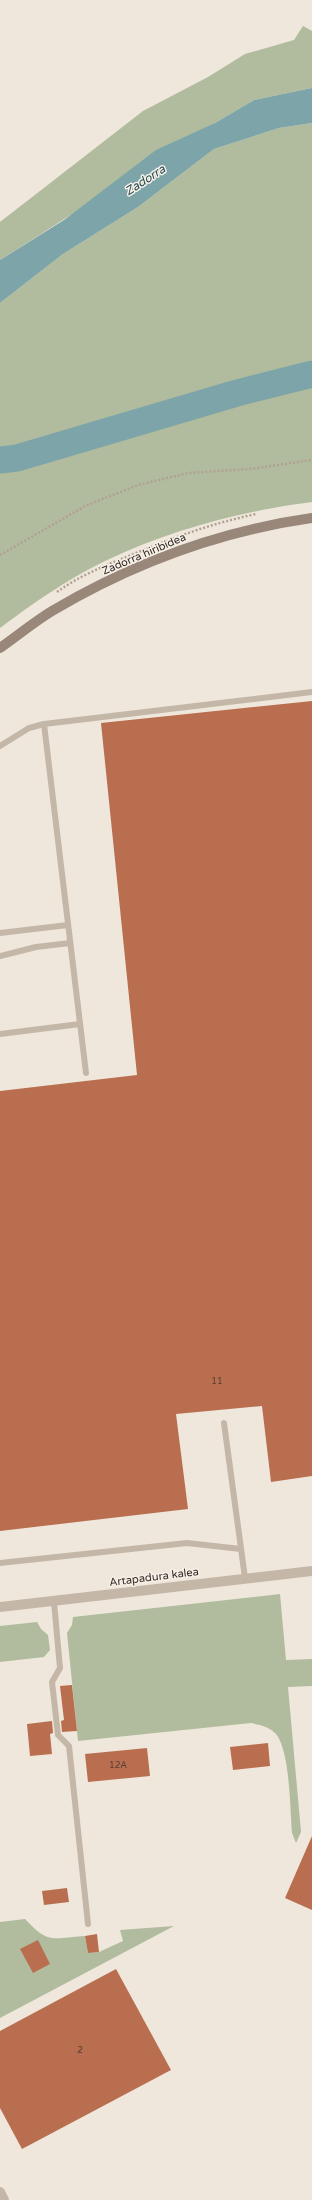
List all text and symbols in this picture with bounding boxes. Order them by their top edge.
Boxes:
water label: Zadorra [122,162,168,198]
street label: Zadorra hiribidea [100,530,188,578]
house number: 11 [211,1376,223,1387]
street label: Artapadura kalea [109,1565,199,1589]
house number: 12A [109,1760,127,1771]
house number: 2 [77,2045,83,2056]

